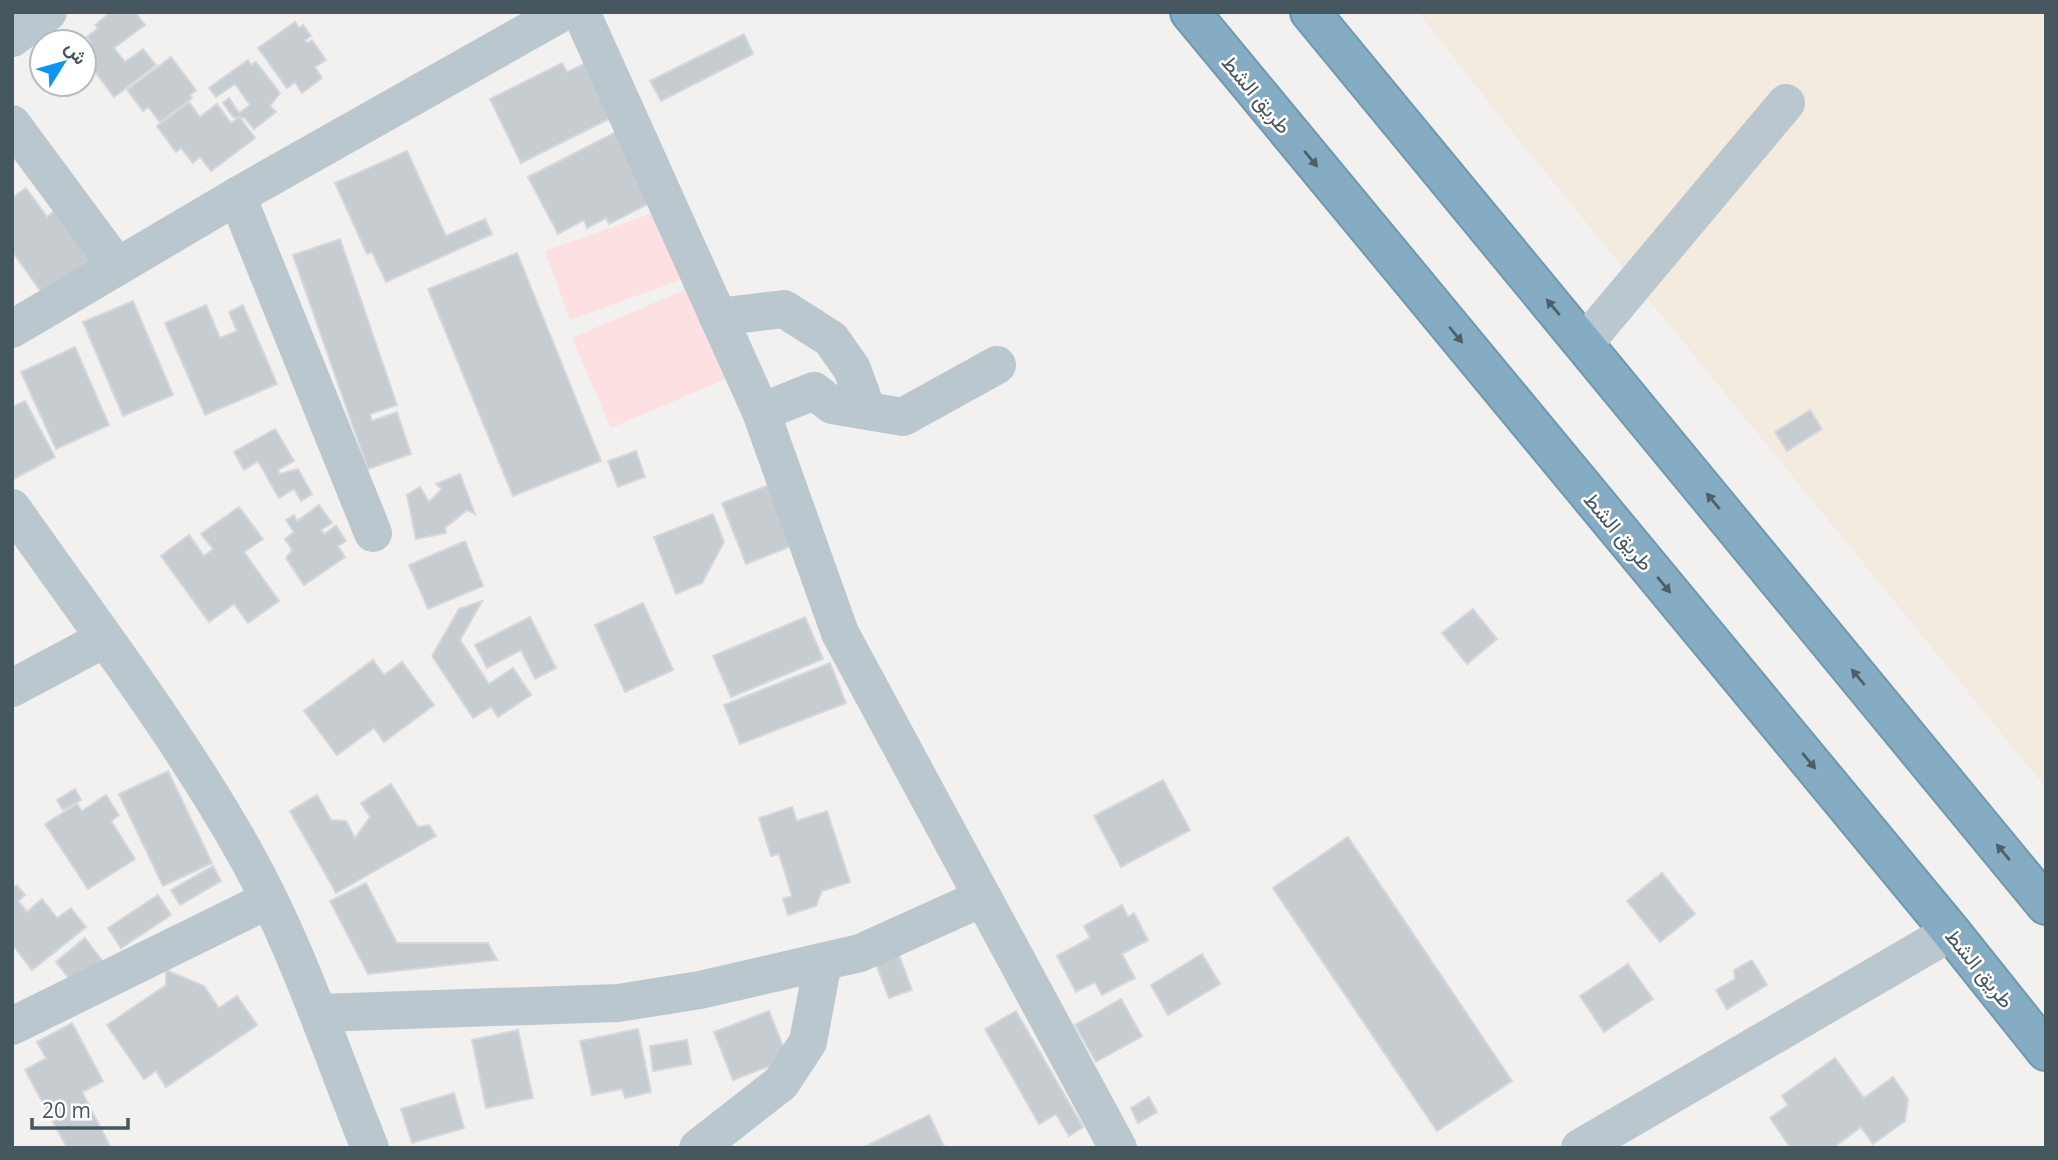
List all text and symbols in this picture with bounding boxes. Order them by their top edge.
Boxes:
north arrow [28,28,98,98]
text: ش [59,36,94,70]
street label: طريق الشط [1216,49,1298,139]
one-way arrow [1304,150,1319,168]
one-way arrow [1545,298,1560,316]
one-way arrow [1449,325,1464,343]
street label: طريق الشط [1578,486,1660,576]
one-way arrow [1706,493,1721,510]
one-way arrow [1656,577,1671,594]
one-way arrow [1851,668,1866,685]
one-way arrow [1801,752,1816,769]
one-way arrow [1995,844,2010,862]
street label: طريق الشط [1939,922,2021,1014]
scale bar [32,1086,128,1130]
text: 20 m [42,1096,91,1124]

